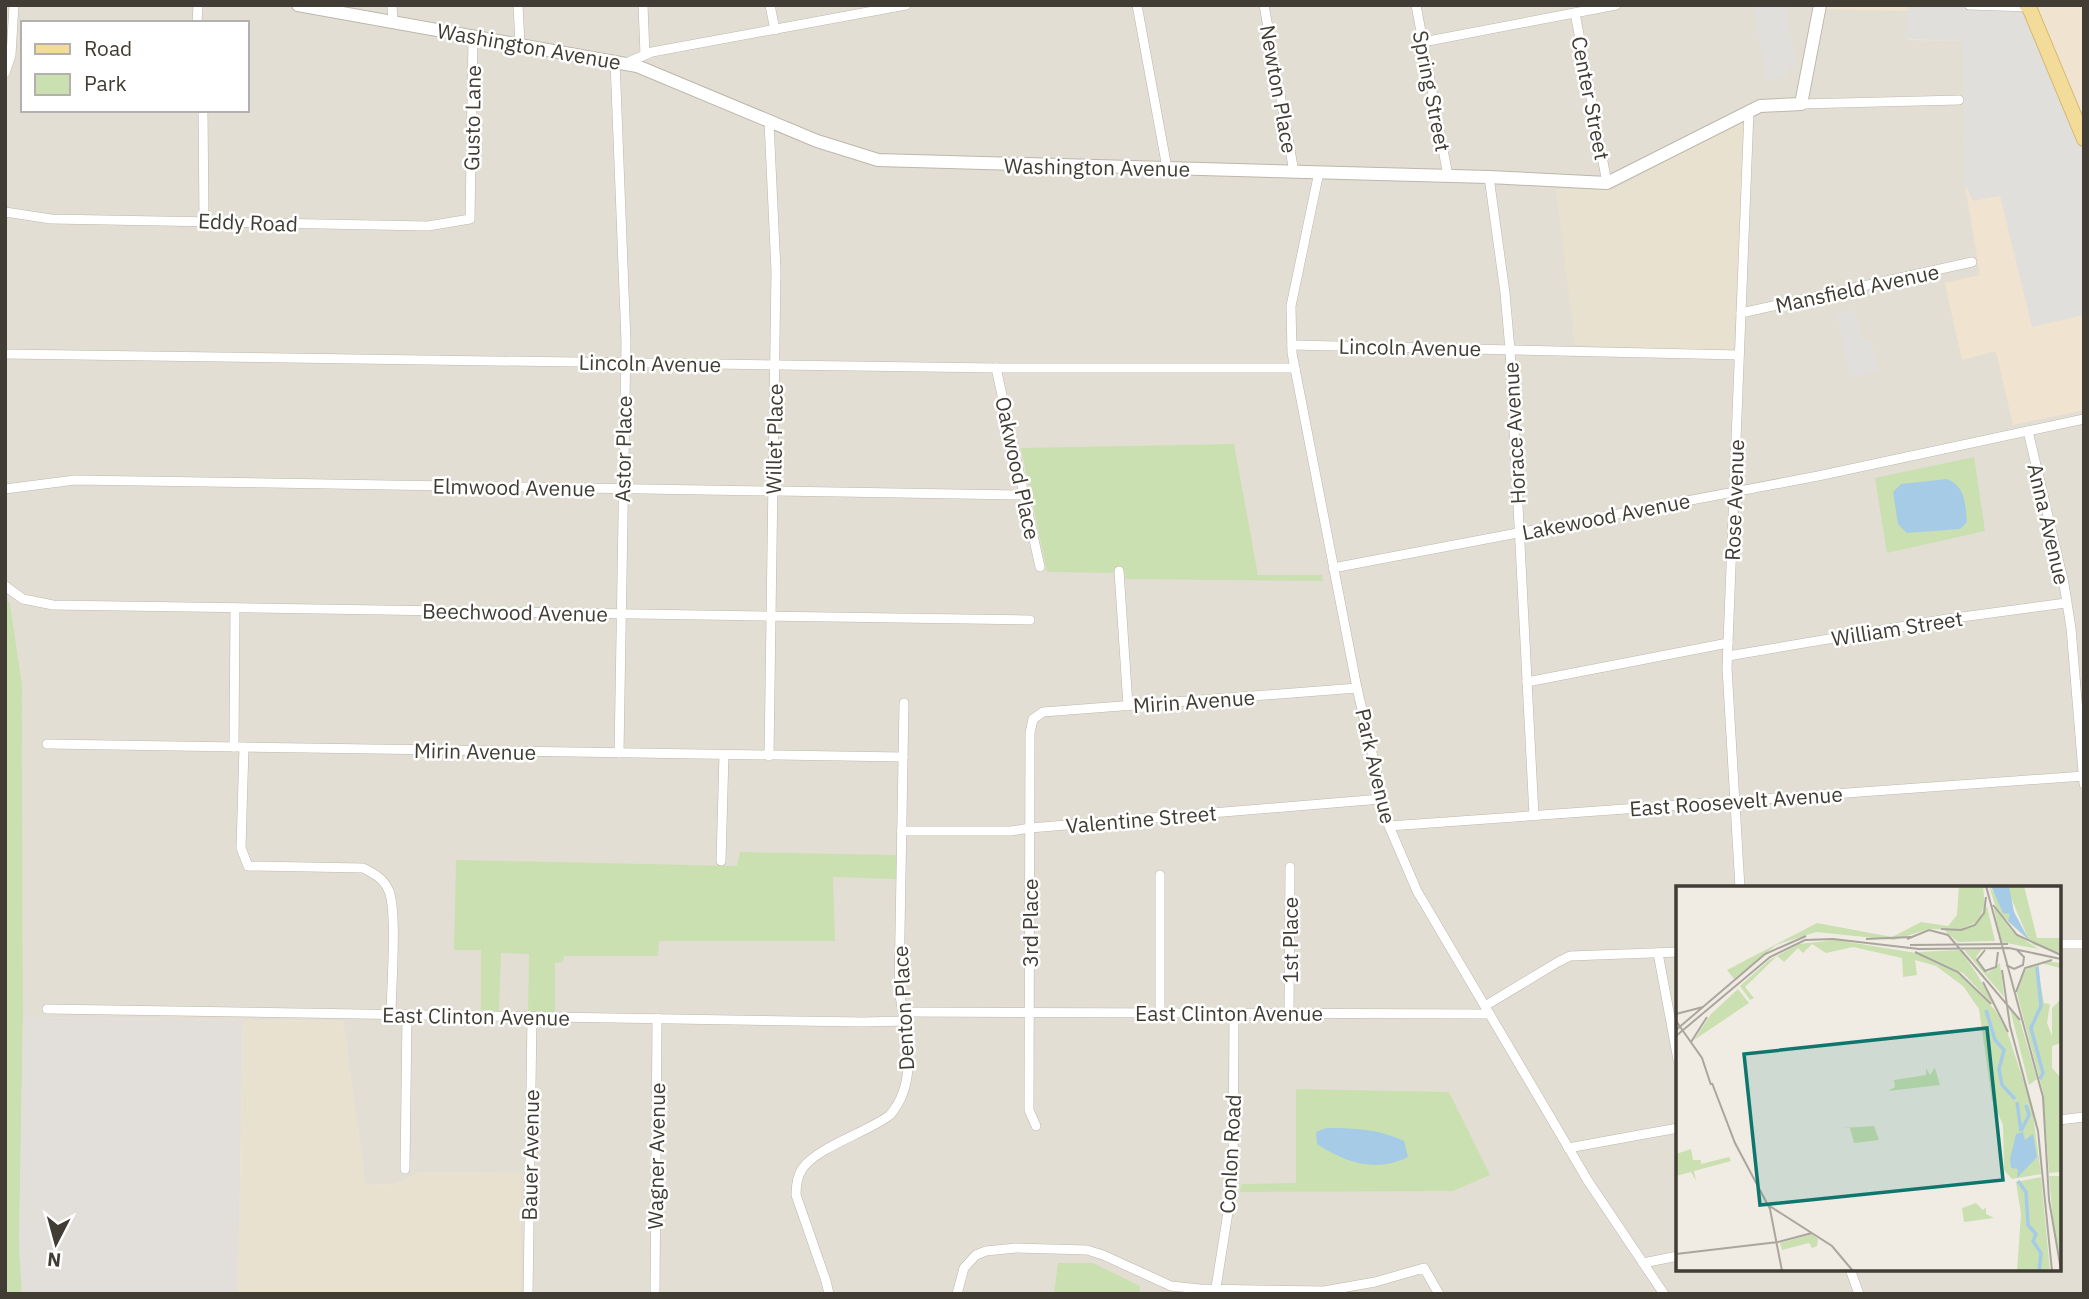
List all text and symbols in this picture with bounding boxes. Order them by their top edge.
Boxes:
street label: Washington Avenue [435,16,623,76]
legend [21,21,248,112]
street label: Newton Place [1254,23,1304,155]
street label: Spring Street [1407,28,1457,154]
text: Road [84,34,132,62]
street label: Center Street [1565,34,1617,162]
street label: Gusto Lane [457,65,487,171]
text: Park [84,69,127,97]
street label: Washington Avenue [1004,151,1190,183]
street label: Eddy Road [197,206,299,238]
street label: Mansfield Avenue [1773,257,1941,319]
street label: Lincoln Avenue [1338,332,1482,362]
street label: Lincoln Avenue [578,348,722,378]
street label: Horace Avenue [1496,361,1532,505]
street label: Willet Place [759,383,789,495]
street label: Oakwood Place [989,394,1047,542]
street label: Astor Place [608,395,638,503]
street label: Rose Avenue [1718,439,1750,561]
street label: Anna Avenue [2021,461,2077,587]
street label: Elmwood Avenue [432,472,596,502]
street label: Lakewood Avenue [1520,486,1692,546]
street label: Beechwood Avenue [422,596,608,628]
street label: William Street [1829,604,1965,652]
street label: Mirin Avenue [1132,683,1256,719]
street label: Park Avenue [1349,706,1403,826]
street label: Mirin Avenue [414,736,536,766]
street label: East Roosevelt Avenue [1628,780,1844,822]
street label: Valentine Street [1064,798,1218,840]
street label: 3rd Place [1016,879,1044,967]
inset map [1676,886,2061,1271]
street label: 1st Place [1276,897,1304,983]
street label: Denton Place [886,945,920,1071]
street label: East Clinton Avenue [1135,999,1323,1027]
street label: East Clinton Avenue [382,1000,570,1032]
street label: Wagner Avenue [641,1082,671,1230]
street label: Bauer Avenue [515,1089,545,1221]
street label: Conlon Road [1213,1094,1247,1214]
north arrow [21,1208,91,1278]
text: N [46,1247,62,1273]

